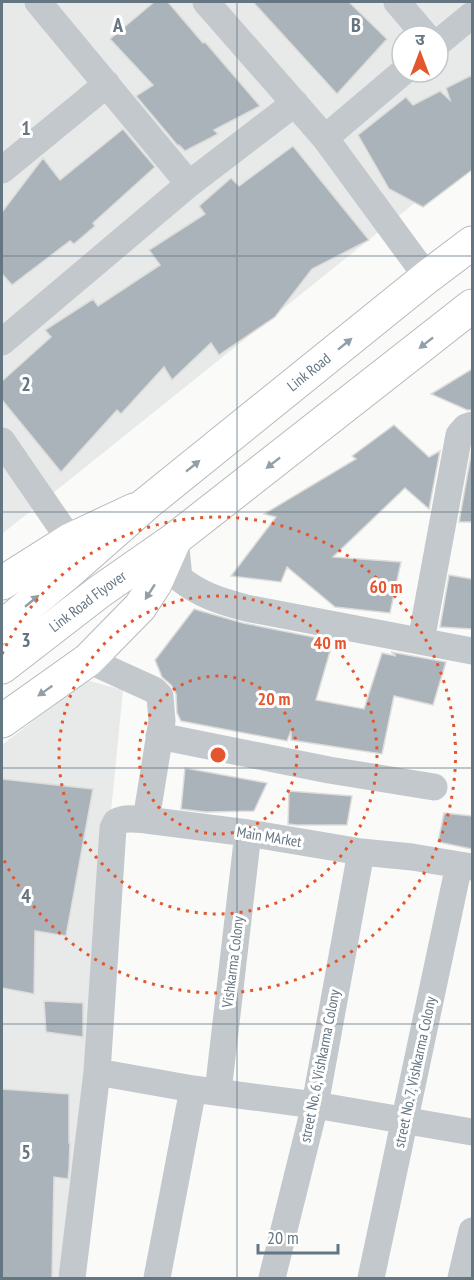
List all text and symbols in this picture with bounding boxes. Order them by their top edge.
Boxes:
text: A [112,12,124,38]
text: B [351,12,361,38]
north arrow [390,24,450,84]
text: उ [415,29,425,49]
text: 1 [21,115,31,141]
one-way arrow [419,336,434,348]
one-way arrow [337,338,352,350]
street label: Link Road [283,349,334,395]
text: 2 [21,371,31,397]
one-way arrow [265,456,280,468]
one-way arrow [185,460,201,473]
street label: Link Road Flyover [45,566,130,636]
text: 60 m [370,575,402,598]
one-way arrow [144,583,156,599]
one-way arrow [24,595,40,608]
text: 3 [21,627,31,653]
text: 40 m [314,631,346,654]
one-way arrow [37,685,53,697]
text: 20 m [258,687,290,710]
centre of rings [208,745,228,765]
street label: Main MArket [235,822,303,851]
text: 4 [21,883,31,909]
street label: Vishkarma Colony [217,915,248,1010]
street label: street No. 6, Vishkarma Colony [295,987,344,1144]
street label: street No. 7, Vishkarma Colony [389,994,440,1149]
text: 5 [21,1139,31,1165]
scale bar [258,1217,338,1255]
text: 20 m [267,1226,299,1249]

